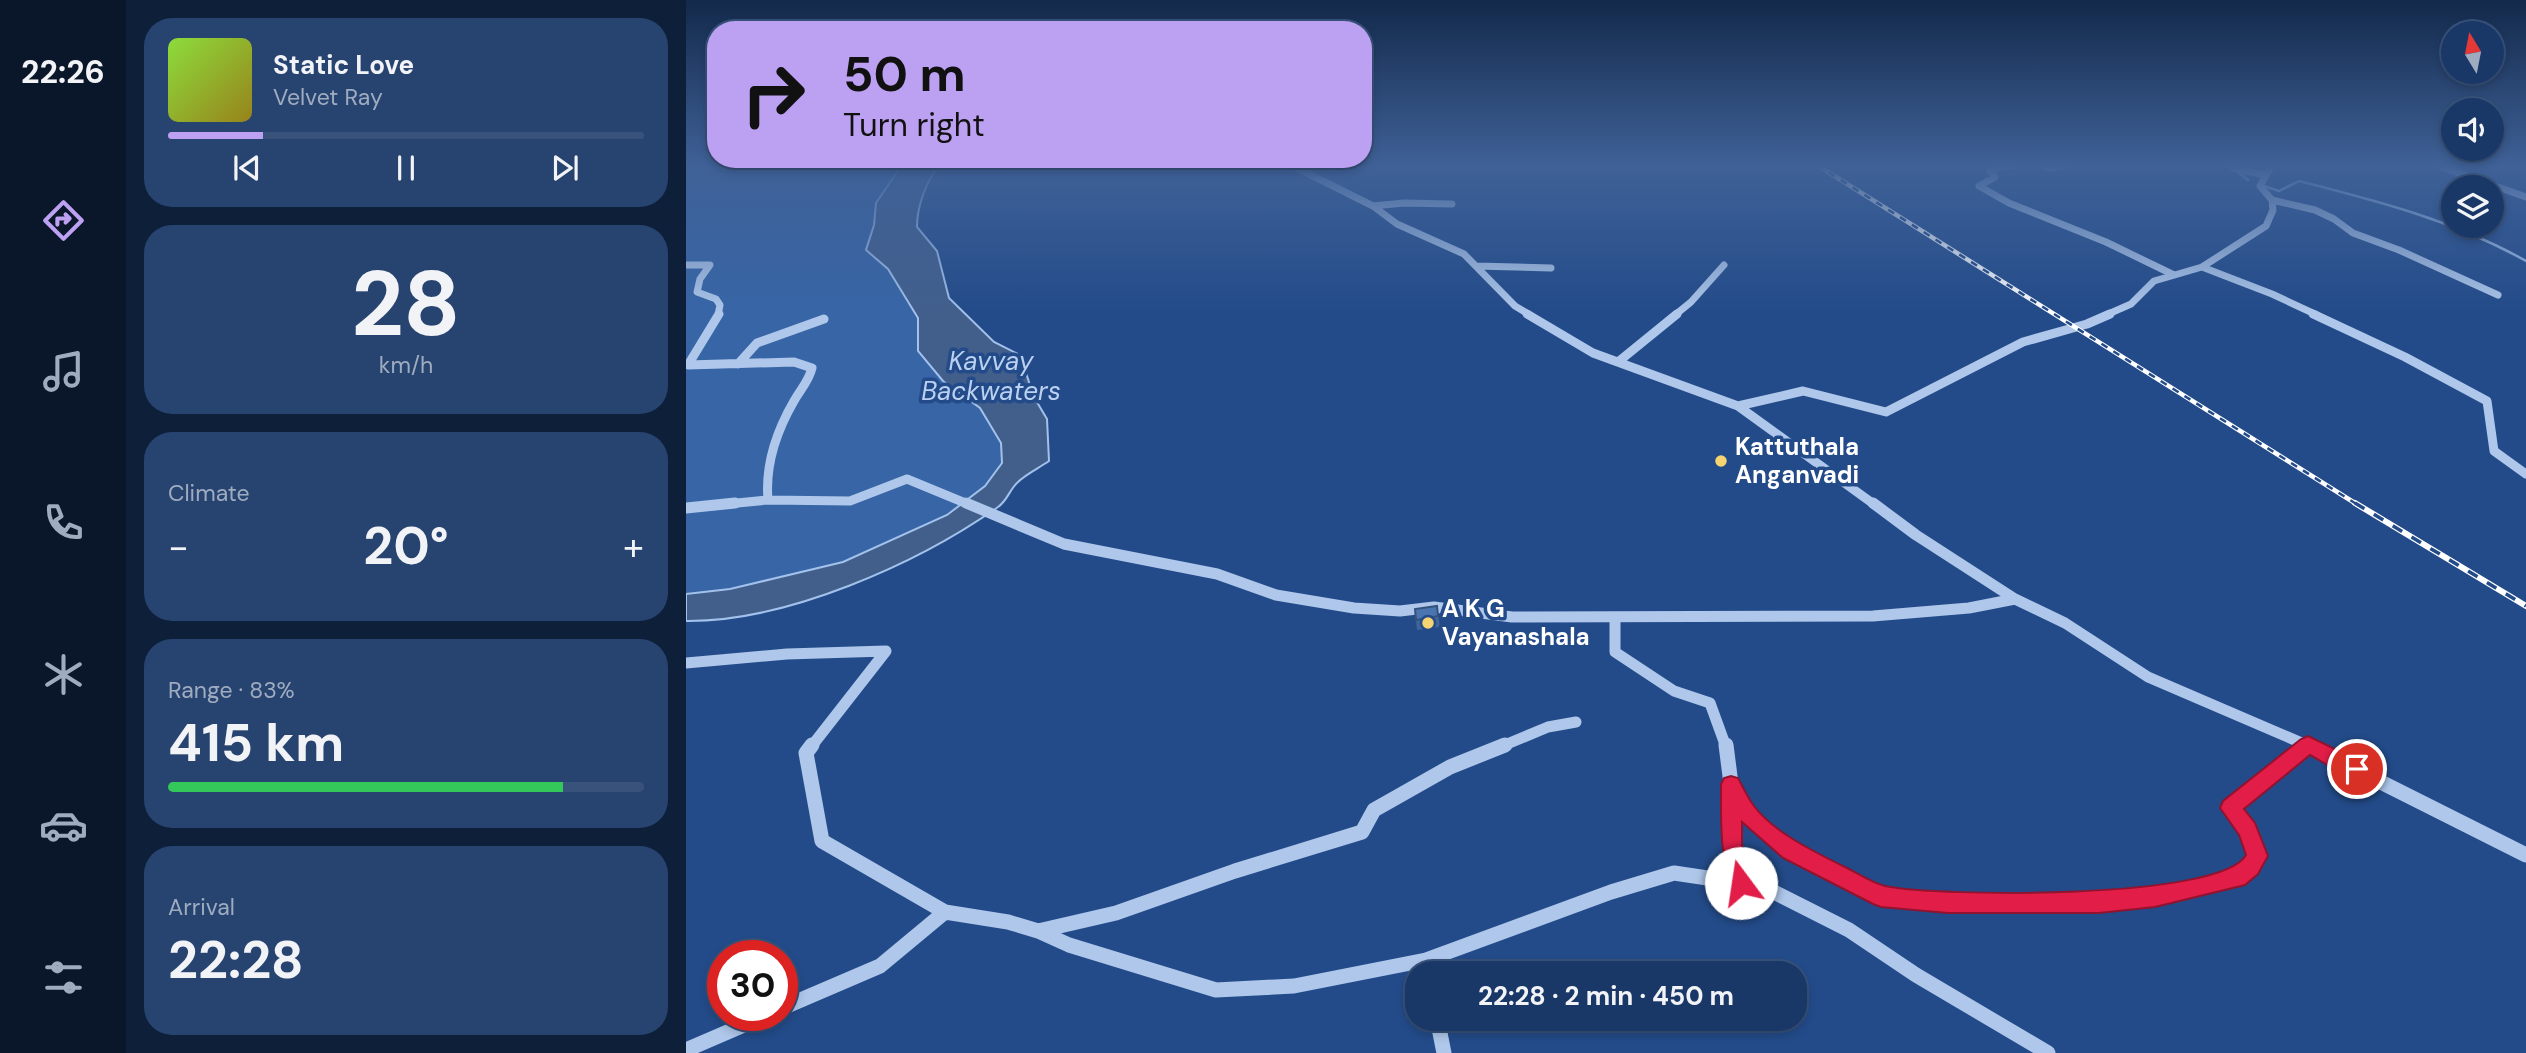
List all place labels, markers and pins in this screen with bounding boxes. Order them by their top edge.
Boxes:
place label: Kattuthala Anganvadi [1735,431,1859,490]
marker: Kattuthala Anganvadi [1713,453,1729,469]
place label: A K G Vayanashala [1442,593,1590,652]
marker: A K G Vayanashala [1420,615,1436,631]
pin [2327,739,2387,799]

